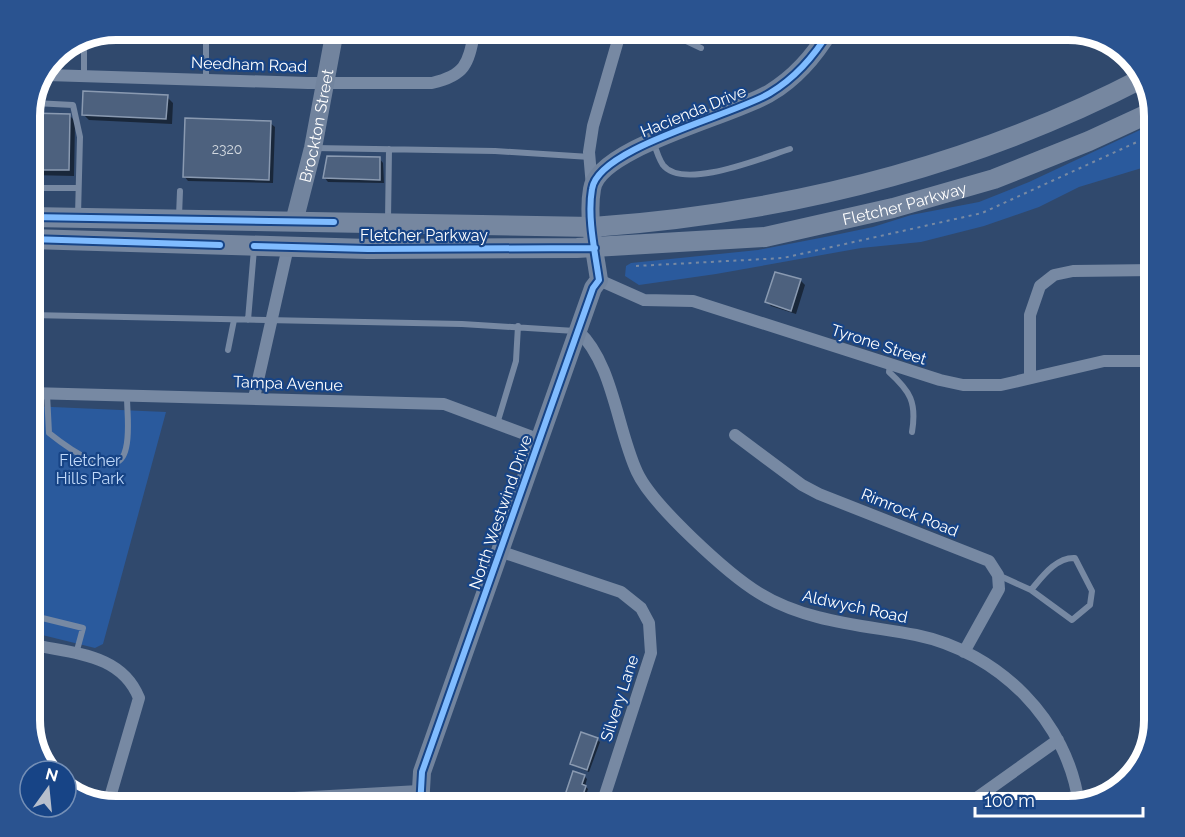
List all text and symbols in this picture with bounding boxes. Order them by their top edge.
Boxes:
street label: Needham Road [191,53,307,76]
street label: Brockton Street [296,67,338,185]
street label: Hacienda Drive [638,82,749,141]
house number: 2320 [212,141,242,157]
street label: Fletcher Parkway [841,178,969,229]
street label: Fletcher Parkway [360,226,488,245]
street label: Tyrone Street [829,320,930,369]
street label: Tampa Avenue [233,372,343,395]
street label: North Westwind Drive [465,433,536,592]
park label: Fletcher Hills Park [56,451,125,488]
street label: Rimrock Road [858,484,961,541]
street label: Aldwych Road [801,586,909,627]
street label: Silvery Lane [597,653,642,744]
north arrow [18,759,78,819]
text: N [43,764,60,786]
scale bar [975,780,1143,818]
text: 100 m [984,790,1035,811]

